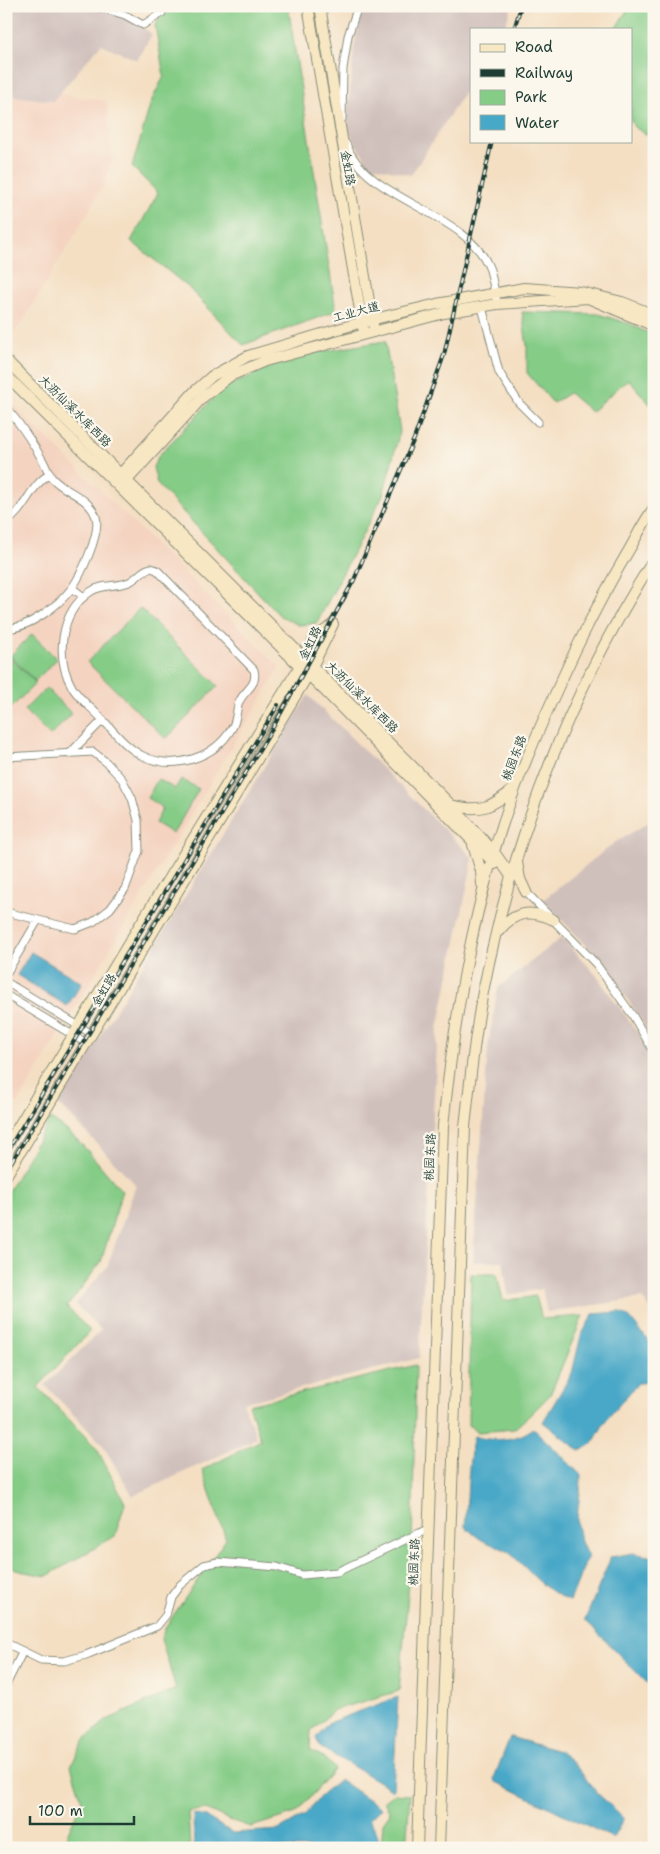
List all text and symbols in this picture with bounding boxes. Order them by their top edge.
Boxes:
legend [470,28,632,142]
text: Road [515,37,553,57]
text: Railway [515,63,573,83]
text: Park [515,87,547,107]
text: Water [515,113,559,133]
street label: 金虹路 [337,149,359,187]
street label: 工业大道 [331,298,381,326]
street label: 大沥仙溪水库西路 [35,371,115,451]
street label: 金虹路 [295,623,325,663]
street label: 大沥仙溪水库西路 [322,657,402,737]
street label: 桃园东路 [498,733,530,783]
street label: 金虹路 [88,970,120,1010]
street label: 桃园东路 [421,1133,439,1181]
street label: 桃园东路 [405,1538,423,1586]
scale bar [30,1794,134,1826]
text: 100 m [38,1801,83,1821]

